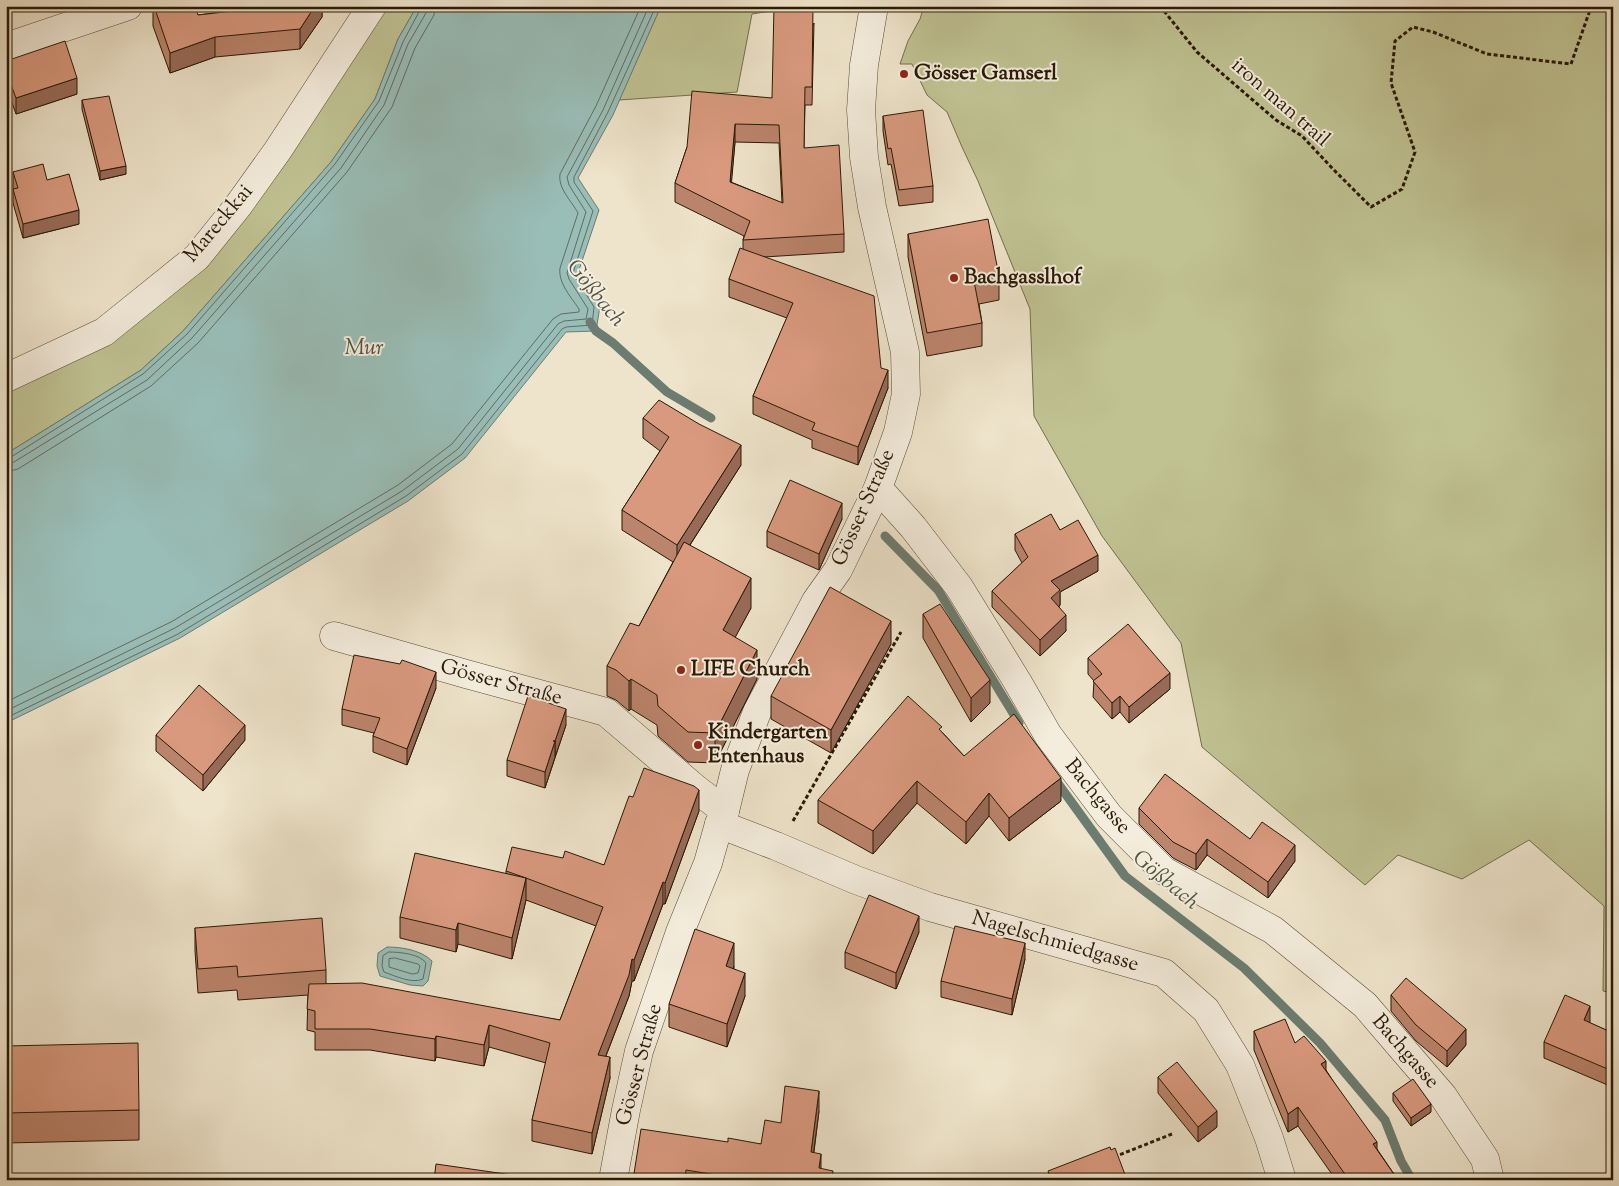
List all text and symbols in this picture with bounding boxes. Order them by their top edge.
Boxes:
street label: iron man trail [1224,51,1336,155]
place label: Gösser Gamserl [914,59,1057,89]
marker: Gösser Gamserl [898,68,910,80]
street label: Mareckkai [177,178,261,270]
water label: Gößbach [558,253,632,335]
place label: Bachgasslhof [964,263,1083,293]
marker: Bachgasslhof [948,272,960,284]
water label: Mur [344,333,384,365]
street label: Gösser Straße [825,445,903,571]
street label: Gösser Straße [437,652,565,714]
place label: LIFE Church [691,655,811,685]
marker: LIFE Church [675,664,687,676]
place label: Kindergarten Entenhaus [708,718,828,772]
marker: Kindergarten Entenhaus [692,739,704,751]
street label: Bachgasse [1056,753,1138,841]
water label: Gößbach [1125,843,1206,919]
street label: Nagelschmiedgasse [968,904,1142,980]
street label: Gösser Straße [609,1001,671,1129]
street label: Bachgasse [1364,1008,1446,1096]

